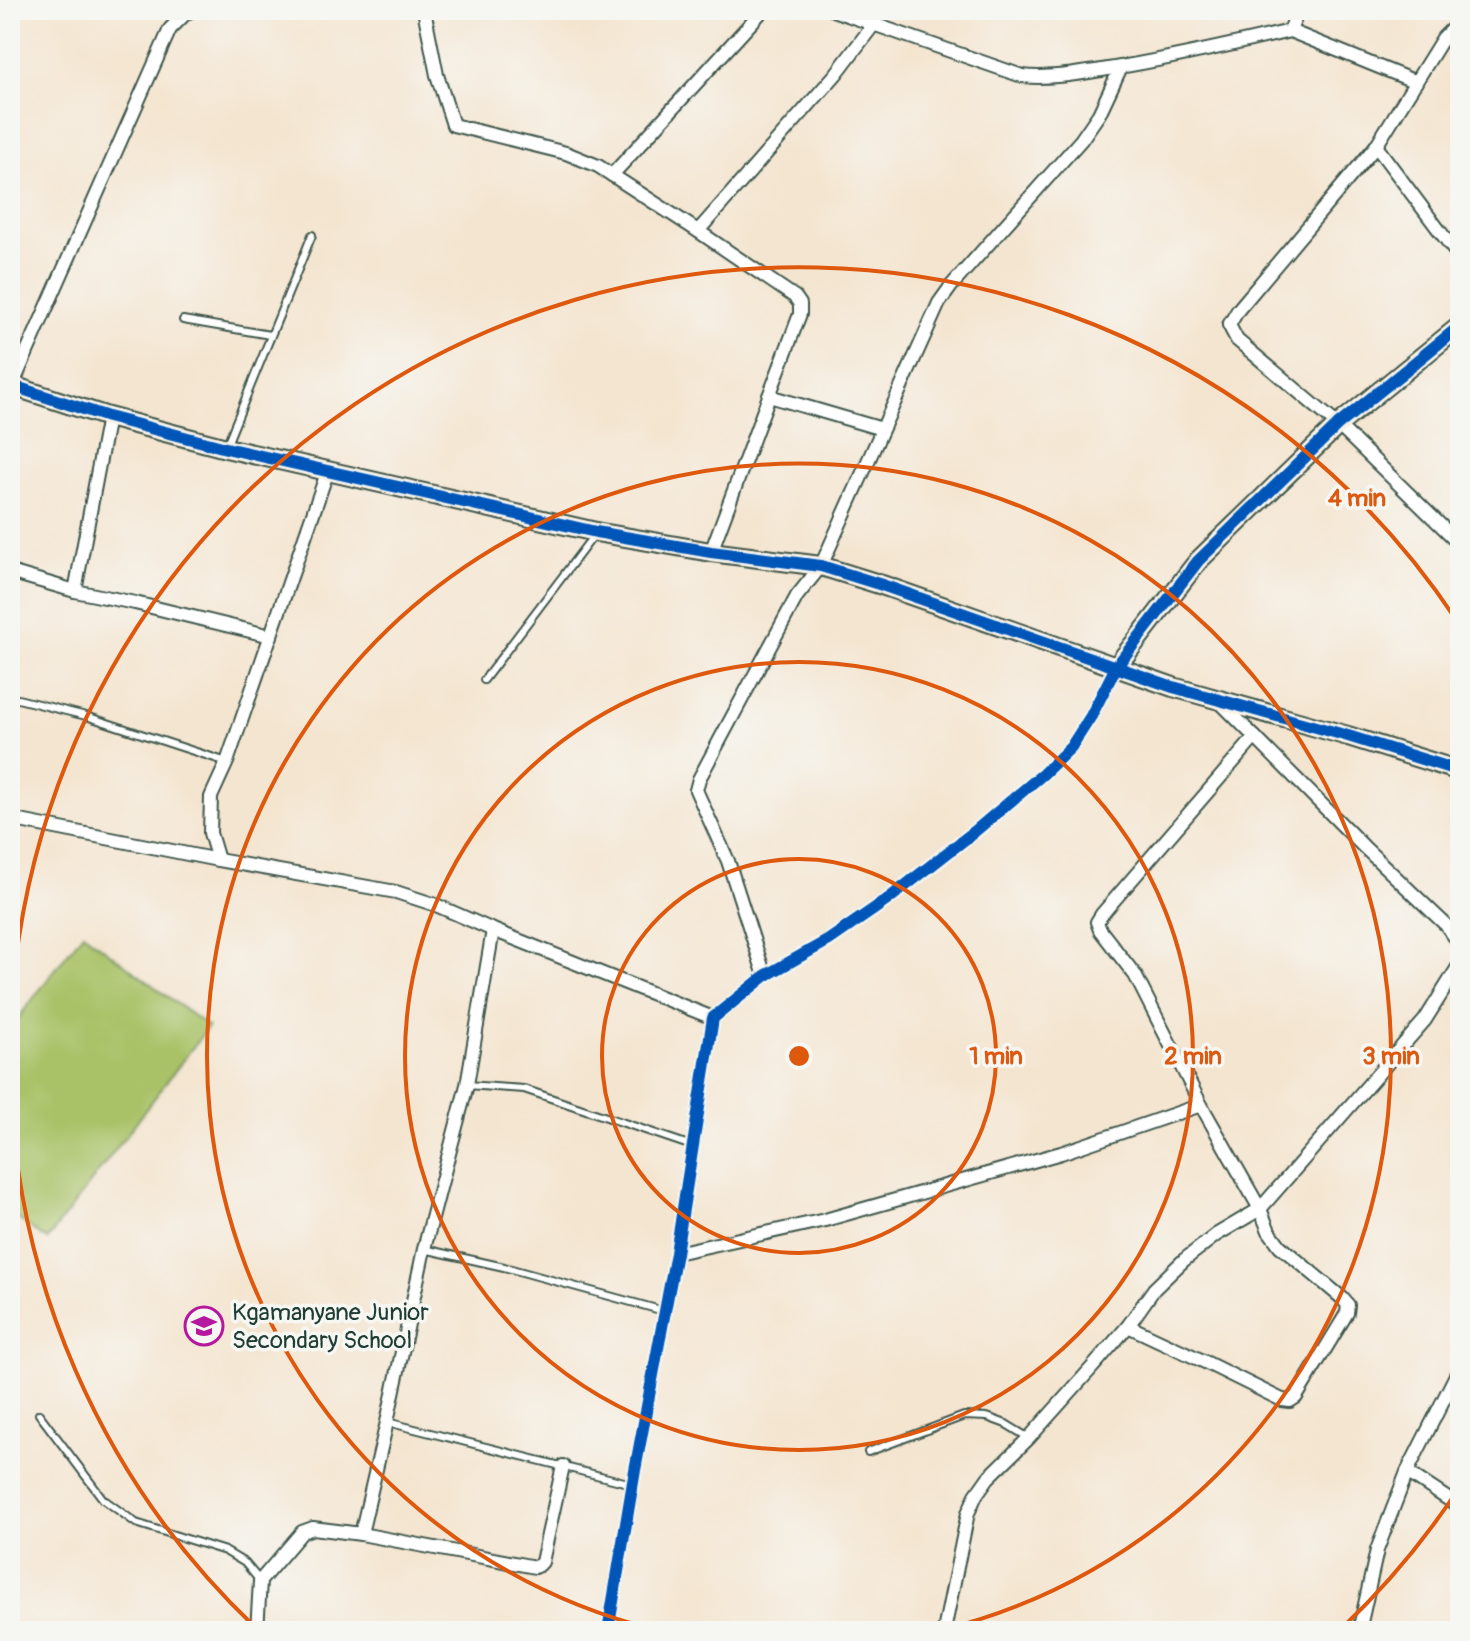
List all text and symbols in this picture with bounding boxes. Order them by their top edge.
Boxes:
text: 4 min [1328,484,1386,513]
centre of rings [785,1042,813,1070]
text: 1 min [969,1042,1023,1071]
text: 2 min [1164,1042,1222,1071]
text: 3 min [1362,1042,1420,1071]
place label: Kgamanyane Junior Secondary School [232,1298,429,1355]
school or university icon: Kgamanyane Junior Secondary School [183,1305,225,1347]

